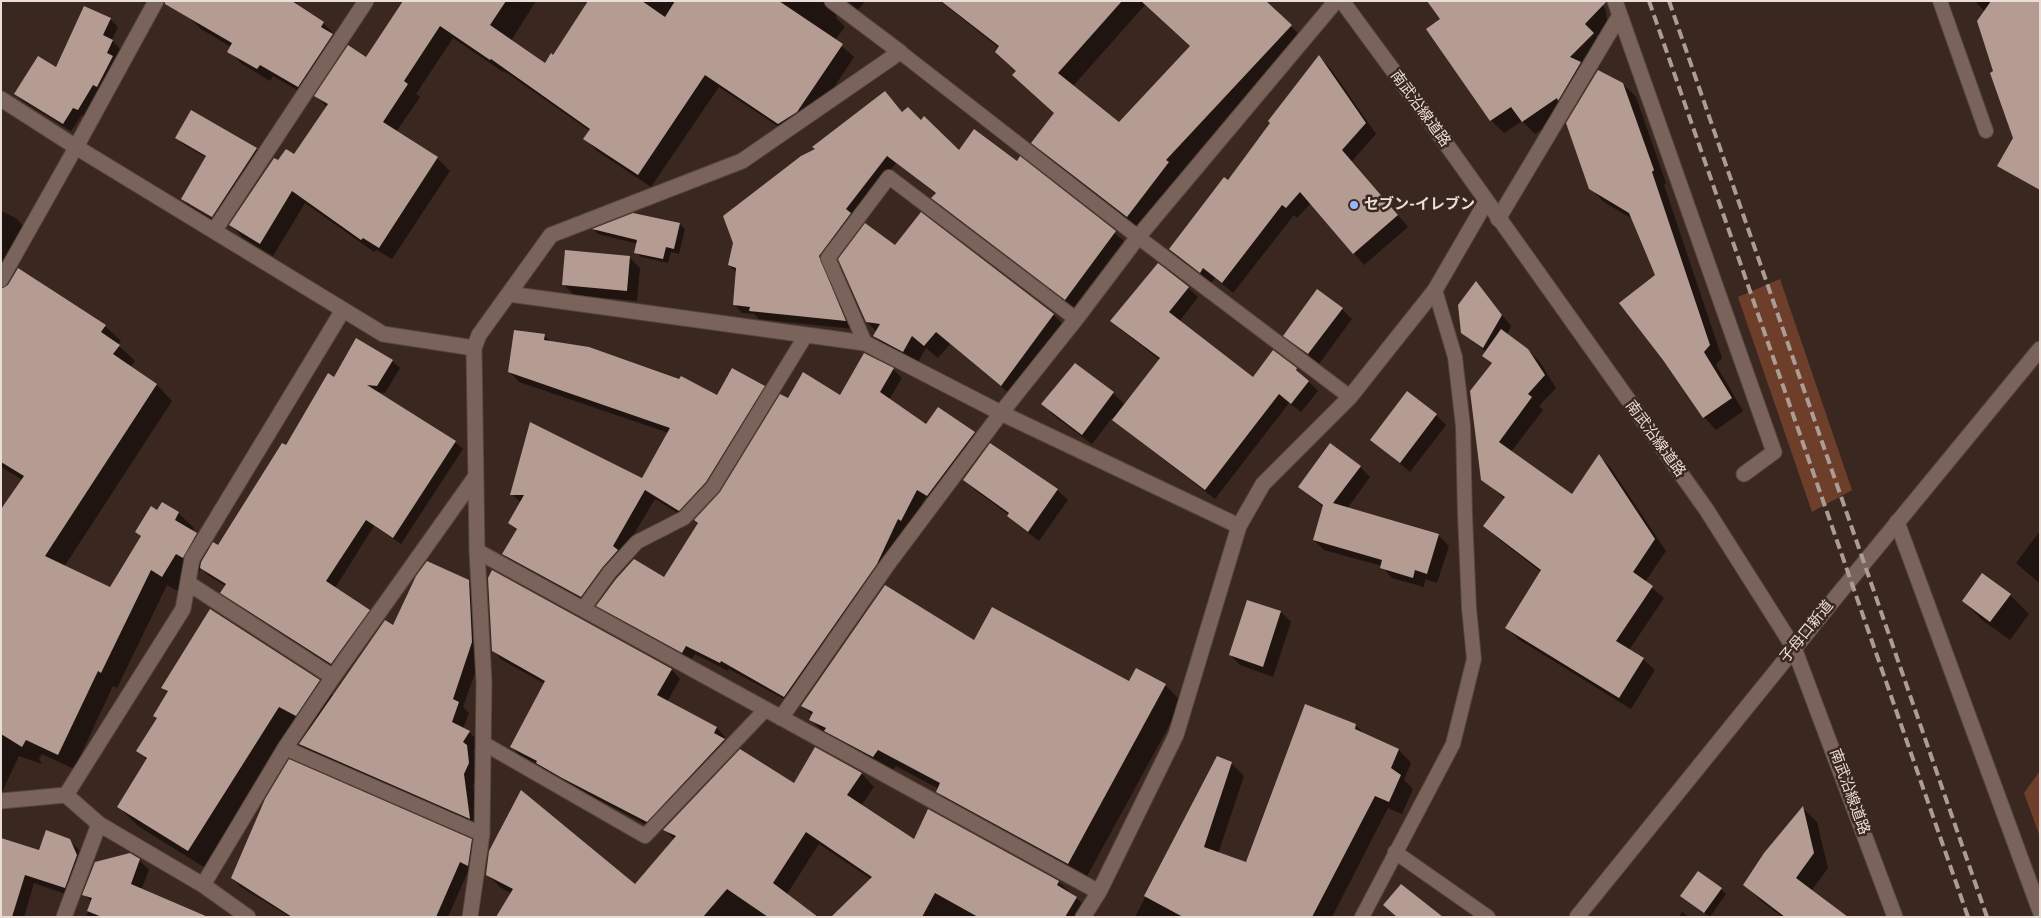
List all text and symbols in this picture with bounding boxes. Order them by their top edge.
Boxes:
street label: 南武沿線道路 [1386,67,1454,151]
place label: セブン-イレブン [1364,196,1475,214]
marker: セブン-イレブン [1348,199,1360,211]
street label: 南武沿線道路 [1621,397,1689,481]
street label: 子母口新道 [1776,597,1838,667]
street label: 南武沿線道路 [1825,747,1873,837]

